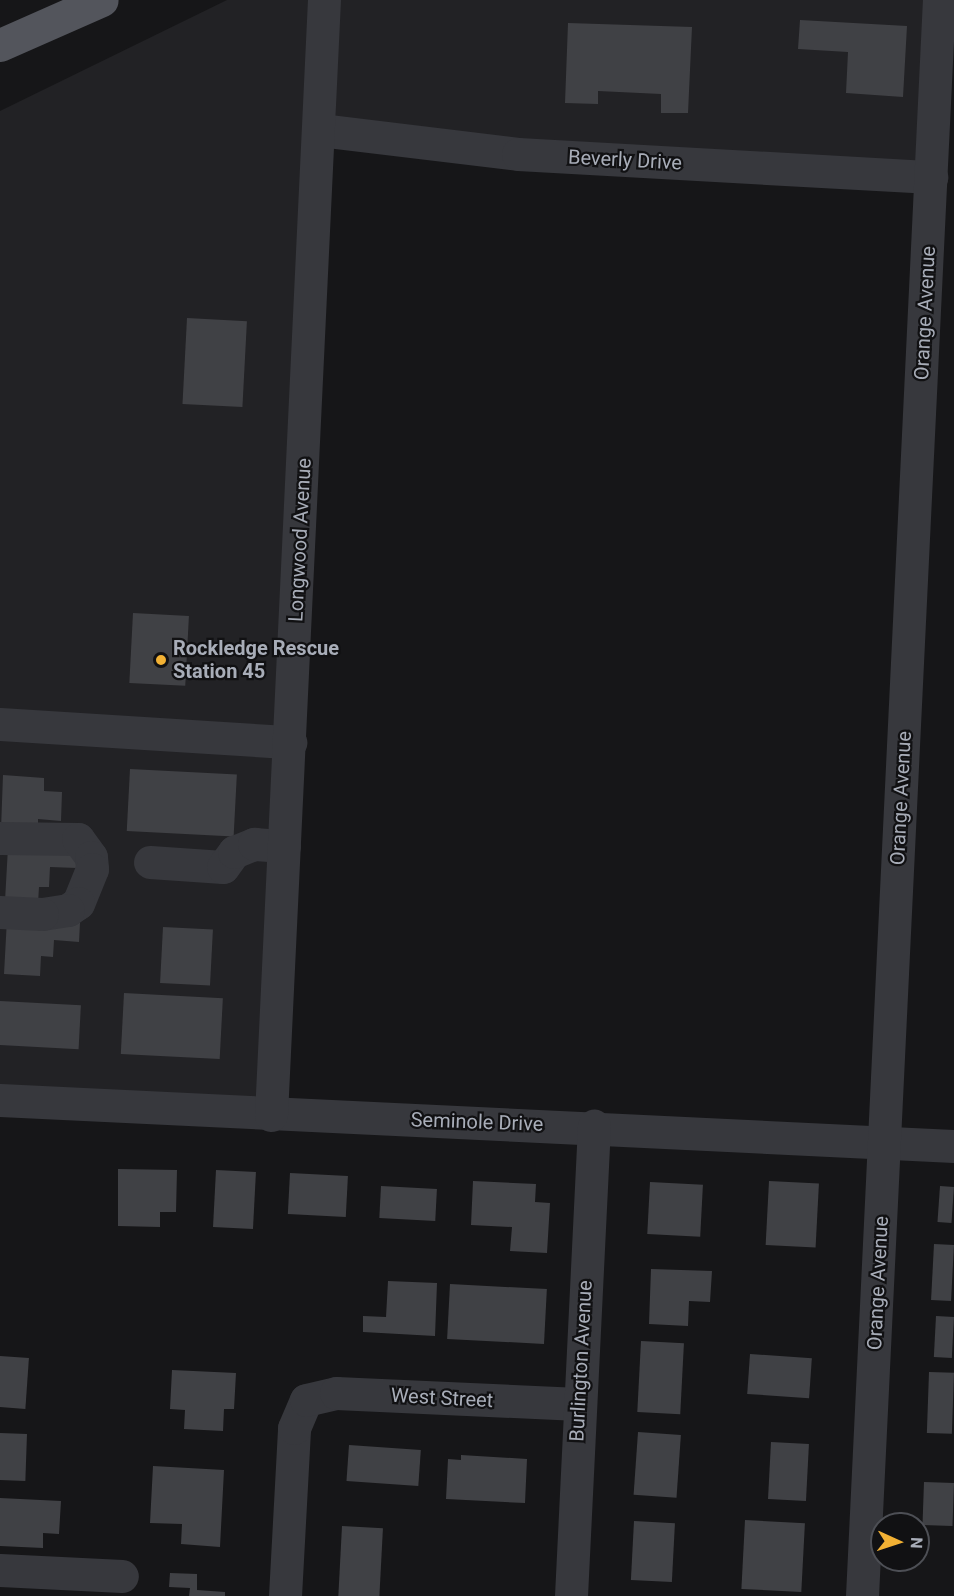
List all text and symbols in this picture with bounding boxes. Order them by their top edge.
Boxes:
street label: Beverly Drive [567,145,683,175]
street label: Orange Avenue [910,245,940,381]
street label: Longwood Avenue [284,458,316,622]
place label: Rockledge Rescue Station 45 [173,636,339,683]
marker: Rockledge Rescue Station 45 [154,653,168,667]
street label: Orange Avenue [886,730,916,866]
street label: Seminole Drive [410,1108,544,1136]
street label: Orange Avenue [863,1215,893,1351]
street label: Burlington Avenue [565,1280,597,1442]
street label: West Street [390,1383,494,1413]
north arrow [870,1512,930,1572]
text: N [907,1537,926,1549]

